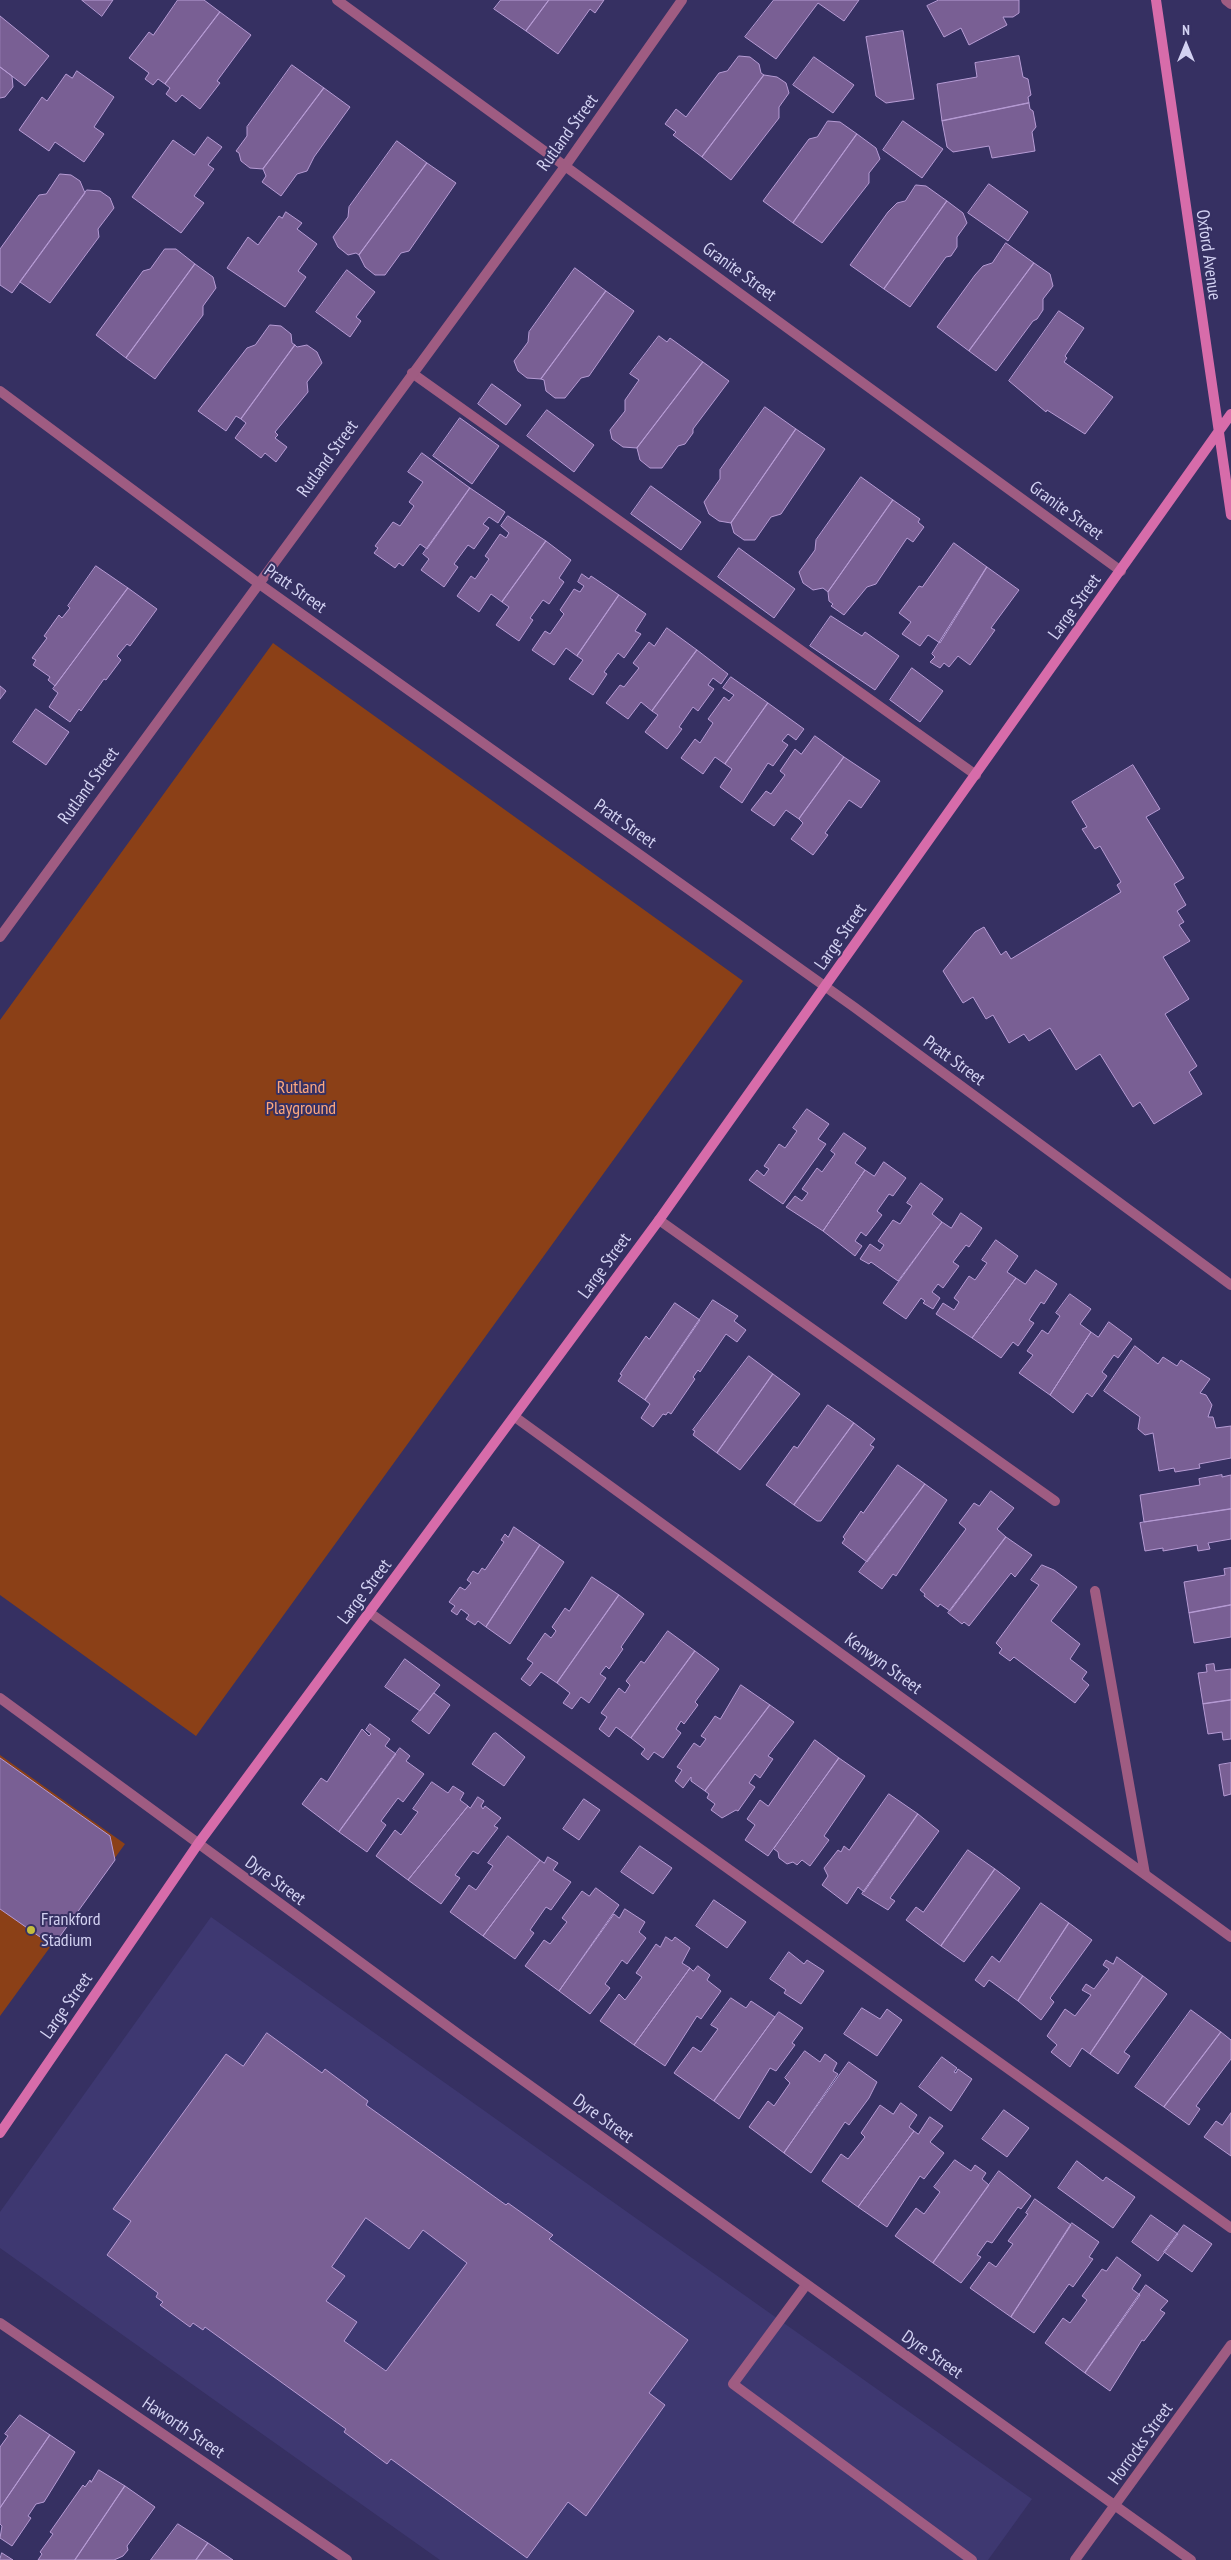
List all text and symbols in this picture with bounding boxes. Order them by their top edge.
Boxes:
north arrow [1161,20,1211,70]
text: N [1182,21,1190,39]
street label: Rutland Street [533,90,603,176]
street label: Oxford Avenue [1191,208,1225,302]
street label: Granite Street [698,238,780,306]
street label: Rutland Street [293,416,363,502]
street label: Granite Street [1025,477,1107,545]
street label: Pratt Street [260,560,330,618]
street label: Large Street [1044,570,1106,644]
street label: Rutland Street [54,743,124,829]
street label: Pratt Street [590,795,660,853]
street label: Large Street [810,900,872,974]
street label: Pratt Street [919,1031,989,1091]
park label: Rutland Playground [266,1077,336,1120]
street label: Large Street [574,1229,636,1303]
street label: Large Street [334,1555,396,1629]
street label: Kenwyn Street [840,1629,926,1699]
street label: Dyre Street [241,1852,309,1910]
place label: Frankford Stadium [41,1909,100,1952]
marker: Frankford Stadium [25,1924,37,1936]
street label: Large Street [36,1969,98,2043]
street label: Dyre Street [569,2090,637,2148]
street label: Dyre Street [897,2326,967,2384]
street label: Haworth Street [138,2393,228,2463]
street label: Horrocks Street [1104,2399,1178,2489]

